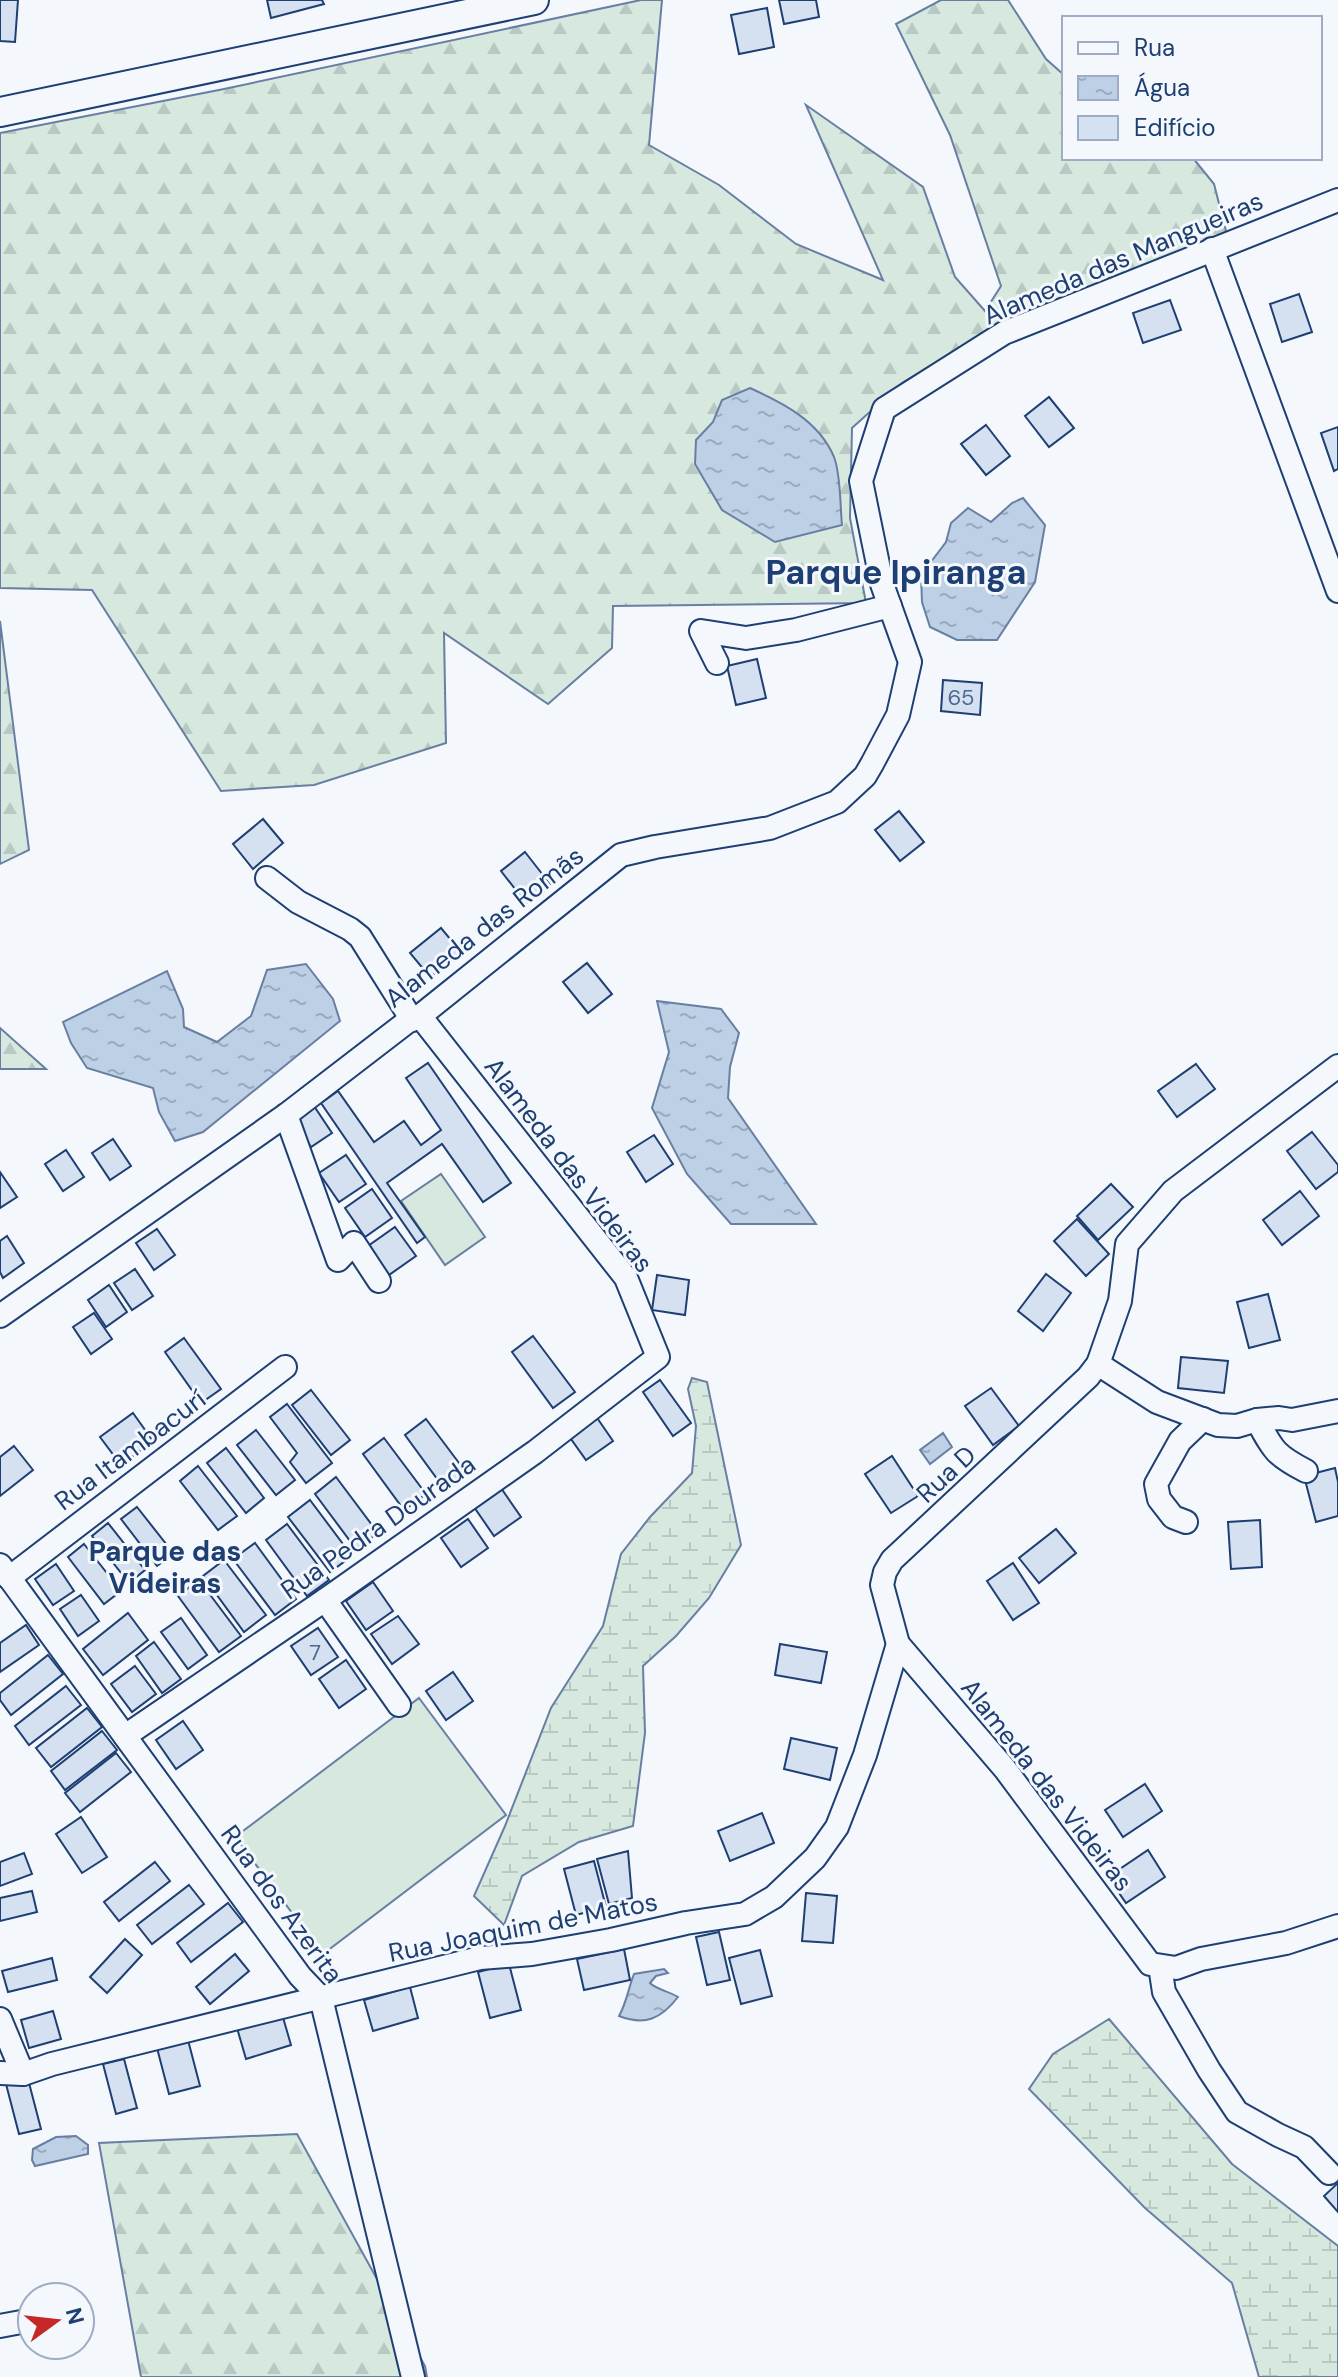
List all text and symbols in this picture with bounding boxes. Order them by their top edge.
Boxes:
legend [1062,16,1322,160]
text: Rua [1134,32,1175,63]
text: Água [1134,72,1190,103]
text: Edifício [1134,112,1216,143]
street label: Alameda das Mangueiras [978,184,1268,332]
district label: Parque Ipiranga [766,550,1026,595]
house number: 65 [948,683,974,712]
street label: Alameda das Romãs [378,839,590,1015]
street label: Alameda das Videiras [477,1051,661,1279]
street label: Rua Itambacurí [48,1382,213,1518]
street label: Rua D [909,1438,983,1510]
street label: Rua Pedra Dourada [274,1447,482,1607]
district label: Parque das Videiras [89,1533,241,1602]
house number: 7 [309,1638,321,1667]
street label: Alameda das Videiras [953,1672,1141,1898]
street label: Rua dos Azerita [213,1818,351,1990]
street label: Rua Joaquim de Matos [386,1884,660,1970]
north arrow [16,2281,96,2361]
text: N [59,2304,91,2327]

